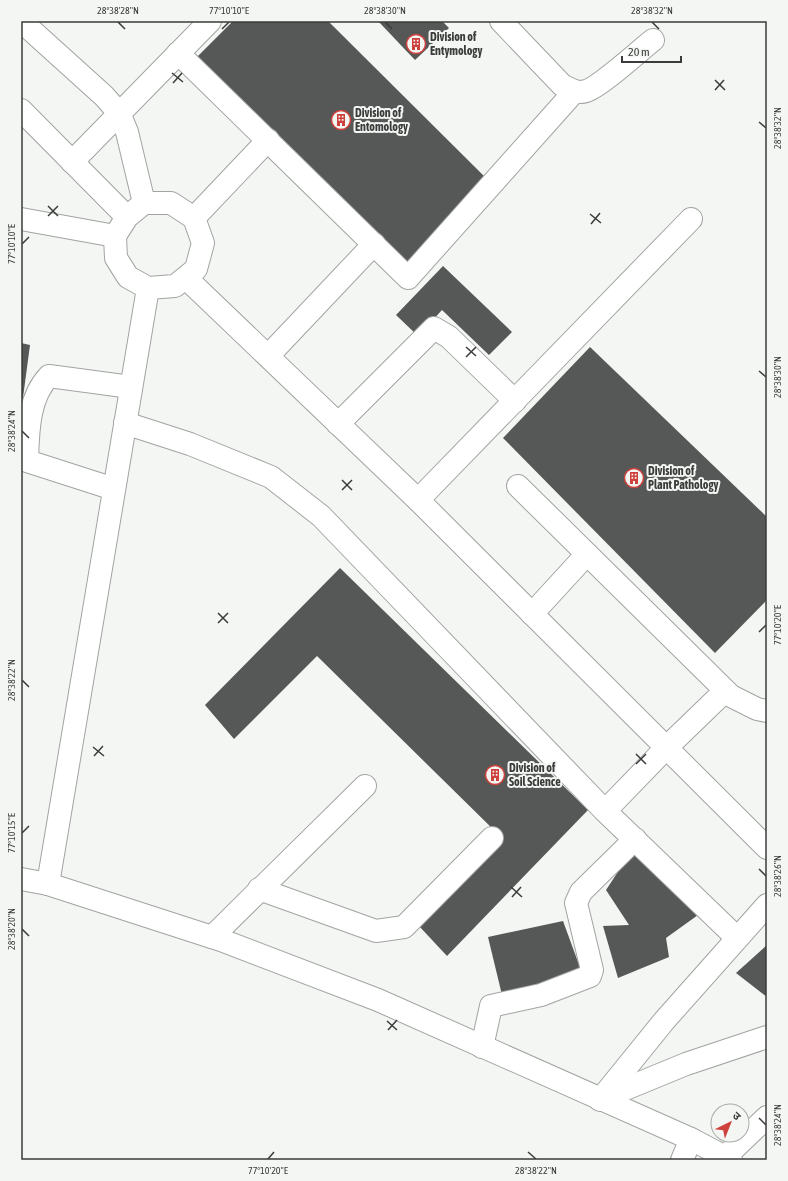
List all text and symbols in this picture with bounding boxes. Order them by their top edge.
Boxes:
text: 28°38'28"N [97,5,139,16]
text: 77°10'10"E [209,5,250,16]
text: 28°38'30"N [364,5,406,16]
text: 28°38'32"N [631,5,673,16]
place label: Division of Entymology [430,30,482,58]
building icon: Division of Entymology [405,33,427,55]
scale bar [622,38,681,64]
text: 20 m [628,45,650,59]
place label: Division of Entomology [355,106,408,134]
text: 28°38'32"N [772,107,783,149]
building icon: Division of Entomology [330,109,352,131]
text: 77°10'10"E [6,223,17,264]
text: 28°38'30"N [772,356,783,398]
text: 28°38'24"N [6,410,17,452]
place label: Division of Plant Pathology [648,464,719,492]
building icon: Division of Plant Pathology [623,467,645,489]
text: 77°10'20"E [772,604,783,645]
text: 28°38'22"N [6,659,17,701]
place label: Division of Soil Science [509,761,561,789]
building icon: Division of Soil Science [484,764,506,786]
text: 77°10'15"E [6,812,17,853]
text: 28°38'26"N [772,855,783,897]
text: 28°38'20"N [6,908,17,950]
north arrow [710,1103,750,1143]
text: 28°38'24"N [772,1104,783,1146]
text: उ [730,1109,744,1123]
text: 77°10'20"E [248,1165,289,1176]
text: 28°38'22"N [515,1165,557,1176]

